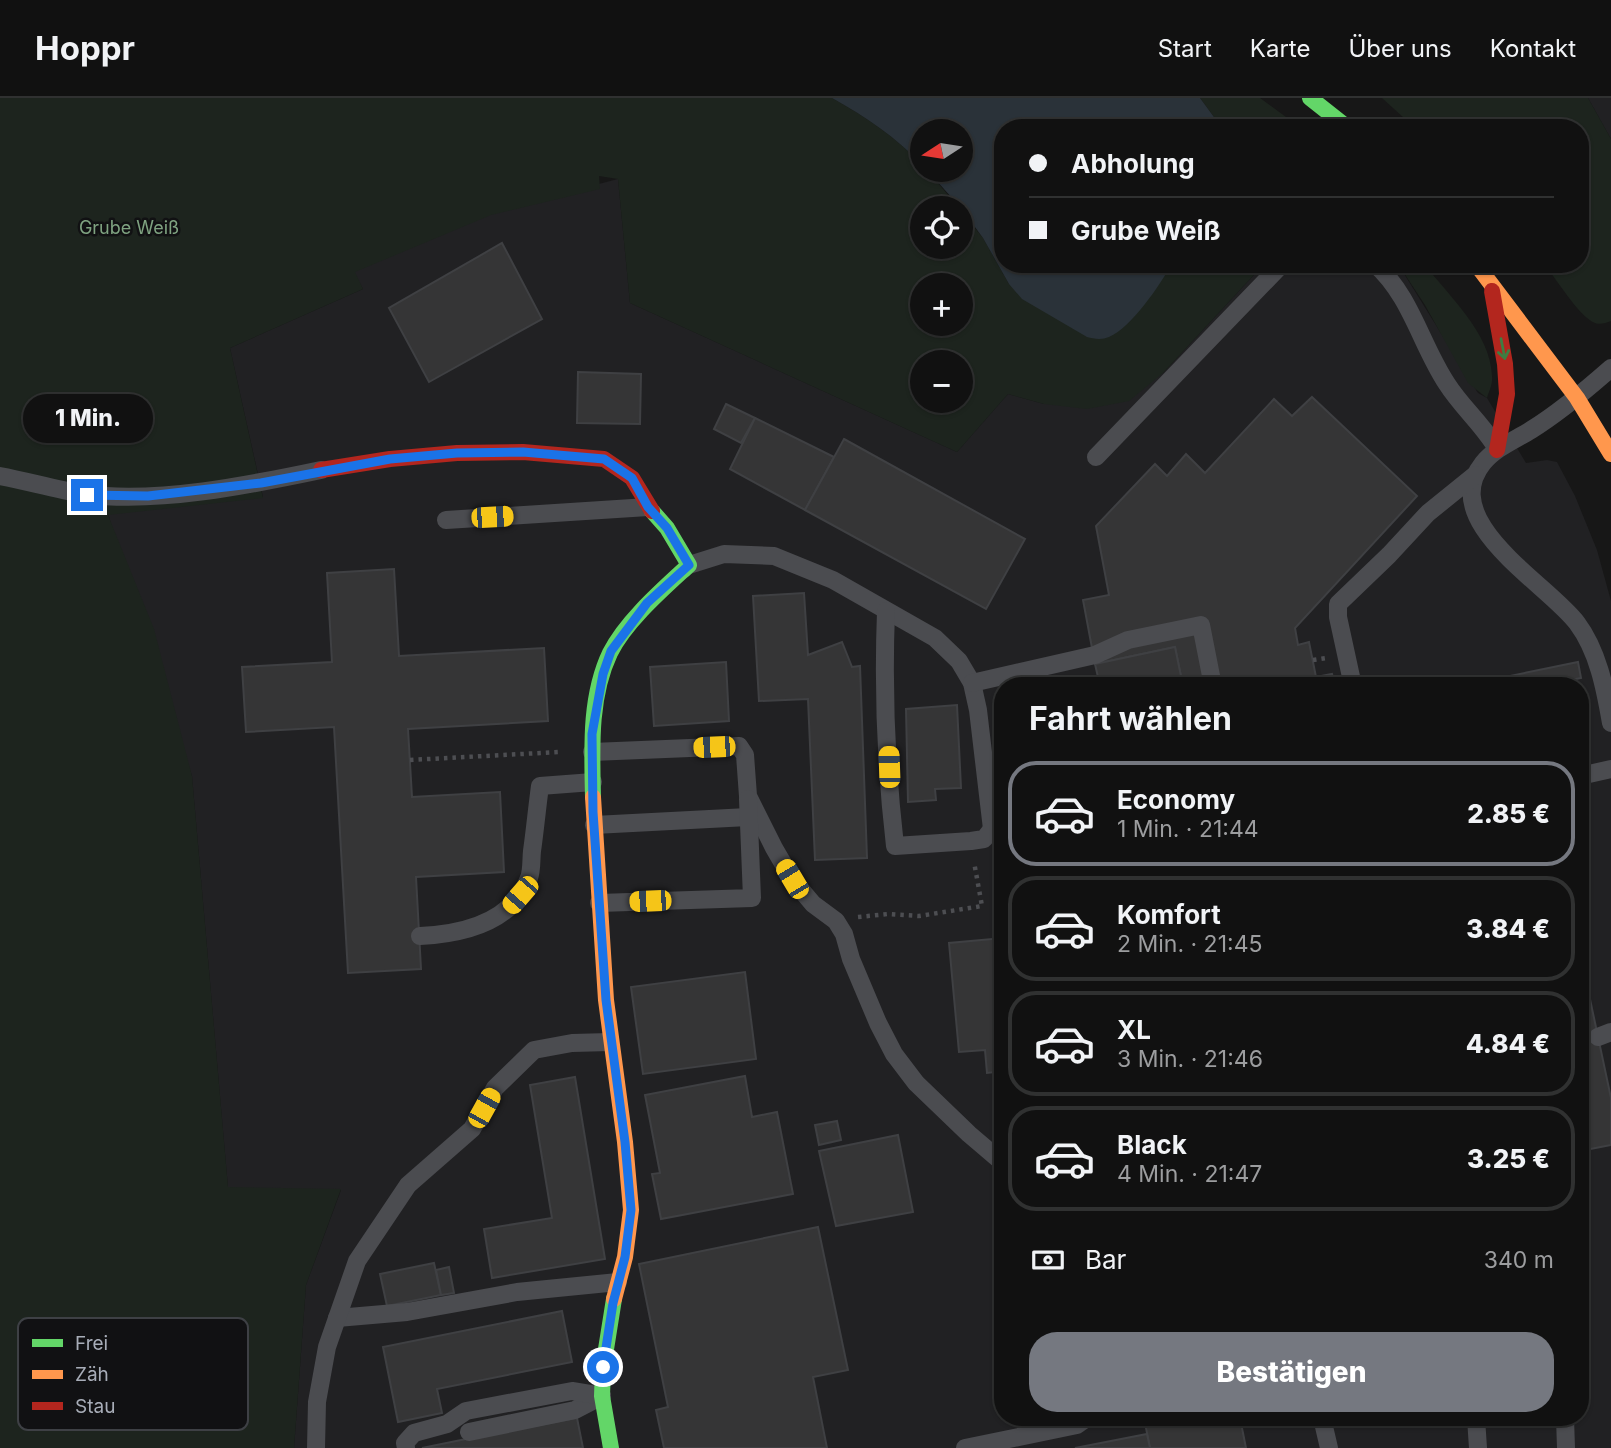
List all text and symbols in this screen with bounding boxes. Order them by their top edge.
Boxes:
text: Hoppr [35,28,135,68]
text: Start [1158,34,1212,63]
text: Karte [1250,34,1310,63]
text: Über uns [1348,34,1452,63]
text: Kontakt [1490,34,1576,63]
north arrow [910,119,973,182]
map controls [910,119,973,413]
text: Abholung [1071,148,1195,179]
button: locate [910,196,973,259]
text: Grube Weiß [1071,215,1221,246]
park label: Grube Weiß [79,217,179,238]
button: + [910,273,973,336]
one-way arrow [1496,337,1510,360]
button: − [910,350,973,413]
callout: 1 Min. [22,394,152,442]
text: 1 Min. [55,404,121,432]
route end [71,479,103,511]
car [471,505,514,529]
text: Fahrt wählen [1029,699,1232,738]
car [693,736,736,758]
car [878,746,901,788]
icon: car [1033,782,1096,845]
text: Economy [1117,784,1235,815]
text: 2.85 € [1467,798,1550,829]
text: 1 Min. · 21:44 [1117,815,1259,843]
car [773,856,812,902]
car [499,872,542,918]
car [629,890,672,912]
icon: car [1033,897,1096,960]
text: Komfort [1117,899,1221,930]
text: 3.84 € [1466,913,1550,944]
text: 2 Min. · 21:45 [1117,930,1262,958]
icon: car [1033,1012,1096,1075]
text: XL [1117,1014,1151,1045]
text: 4.84 € [1466,1028,1550,1059]
text: 3 Min. · 21:46 [1117,1045,1263,1073]
car [465,1085,504,1131]
icon: car [1033,1127,1096,1190]
text: Black [1117,1129,1187,1160]
text: 3.25 € [1467,1143,1550,1174]
text: 4 Min. · 21:47 [1117,1160,1262,1188]
icon: cash [1029,1241,1067,1279]
text: Bar [1085,1244,1126,1275]
text: 340 m [1484,1246,1554,1274]
legend [18,1318,248,1430]
text: Frei [75,1332,108,1355]
button: Bestätigen [1029,1332,1554,1412]
route start [587,1351,619,1383]
text: Zäh [75,1363,109,1386]
text: Stau [75,1395,115,1418]

